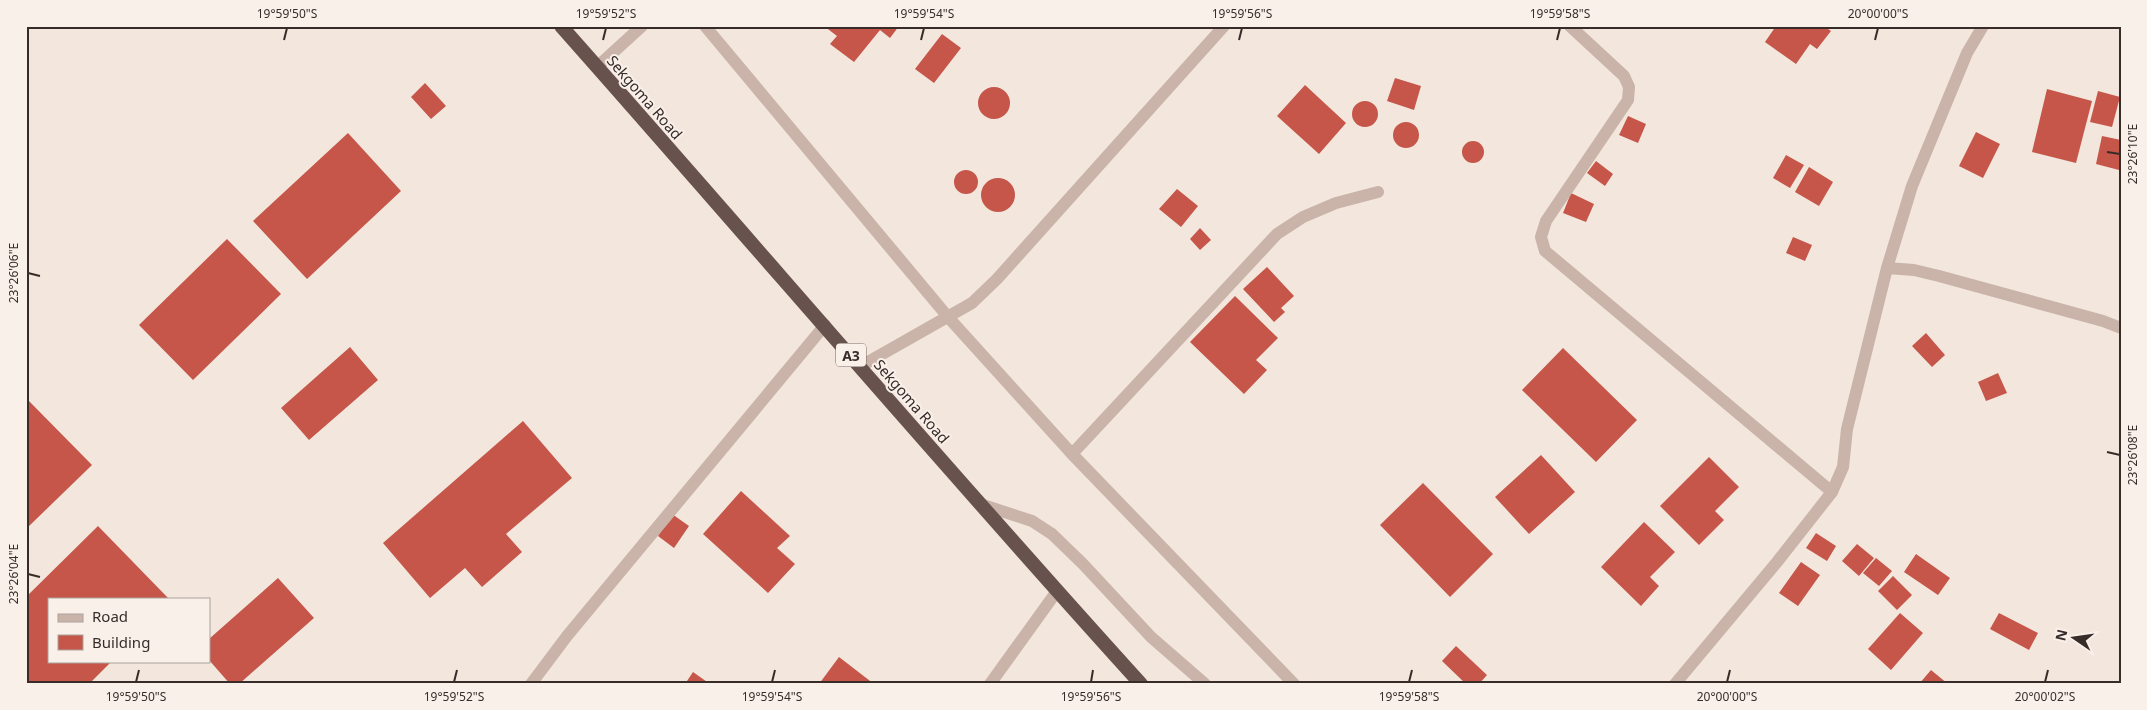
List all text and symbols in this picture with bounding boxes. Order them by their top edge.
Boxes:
text: 19°59'50"S [257,5,318,22]
text: 19°59'52"S [576,5,637,22]
text: 19°59'54"S [894,5,955,22]
text: 19°59'56"S [1212,5,1273,22]
text: 19°59'58"S [1530,5,1591,22]
text: 20°00'00"S [1848,5,1909,22]
street label: Sekgoma Road [603,51,687,143]
text: 23°26'10"E [2124,124,2141,184]
text: 23°26'06"E [5,243,22,303]
road number: A3 [836,344,866,366]
street label: Sekgoma Road [870,355,954,447]
text: 23°26'08"E [2124,425,2141,485]
text: 23°26'04"E [5,544,22,604]
legend [48,598,210,662]
text: Road [92,606,128,626]
north arrow [2050,612,2100,662]
text: N [2050,627,2071,643]
text: Building [92,632,150,652]
text: 19°59'50"S [106,688,167,705]
text: 19°59'52"S [424,688,485,705]
text: 19°59'54"S [742,688,803,705]
text: 19°59'56"S [1061,688,1122,705]
text: 19°59'58"S [1379,688,1440,705]
text: 20°00'00"S [1697,688,1758,705]
text: 20°00'02"S [2015,688,2076,705]

